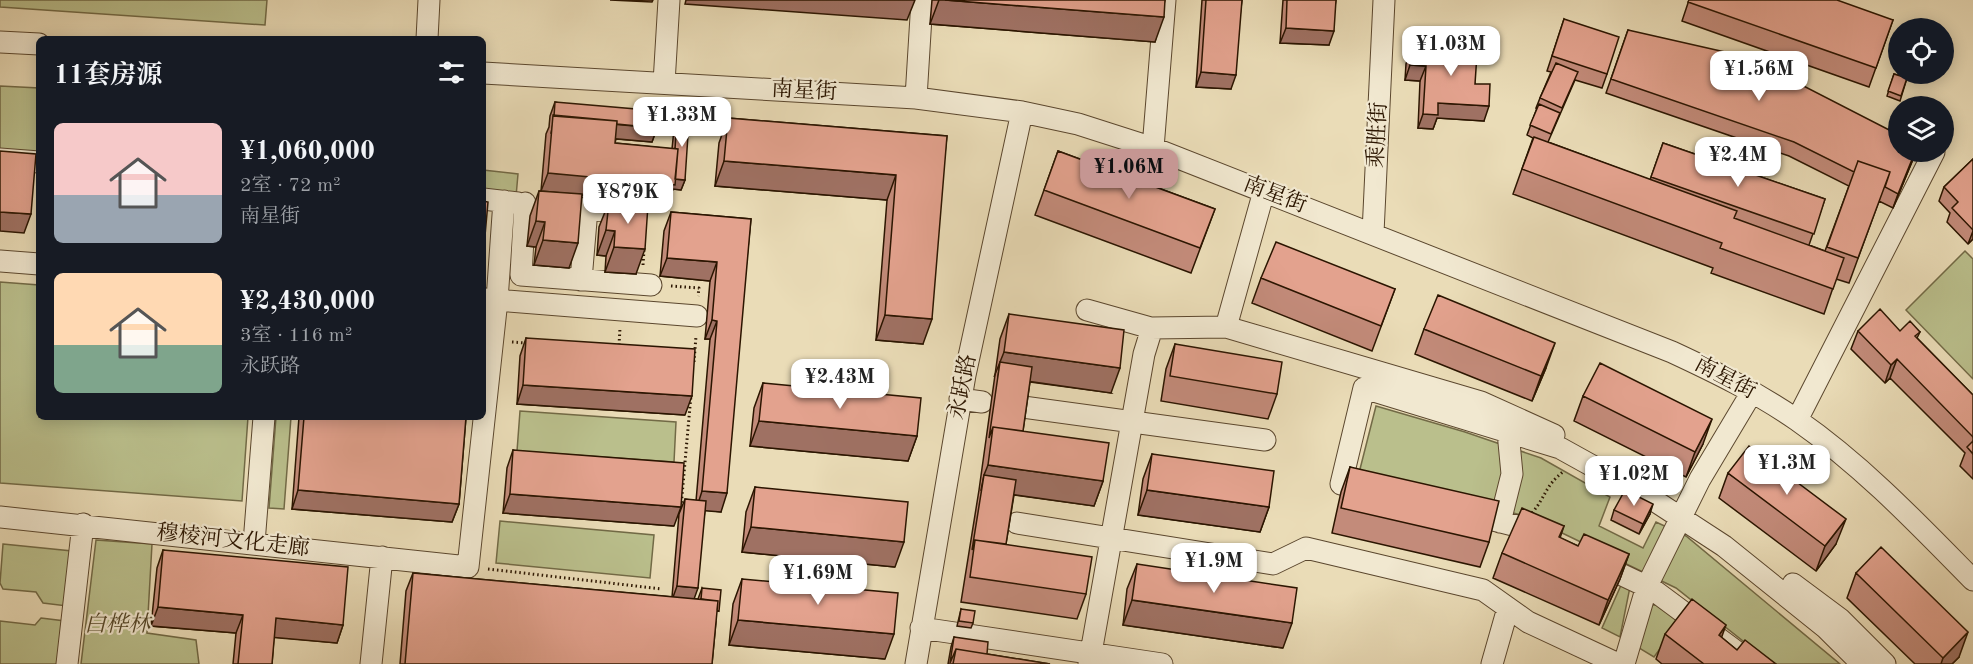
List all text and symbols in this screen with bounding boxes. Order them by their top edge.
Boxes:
map controls [1888,18,1954,162]
button: locate [1888,18,1954,84]
pin: ¥1.03M [1402,26,1500,77]
text: ¥1.03M [1416,35,1486,55]
pin: ¥1.56M [1710,51,1808,102]
icon: filters [435,56,468,89]
text: ¥1.56M [1724,60,1794,80]
text: 11套房源 [54,63,162,89]
street label: 南星街 [770,76,838,104]
button: layers [1888,96,1954,162]
pin: ¥1.33M [633,97,731,148]
street label: 乘胜街 [1363,101,1391,169]
text: ¥1.33M [647,106,717,126]
pin: ¥2.4M [1696,137,1780,188]
text: ¥1,060,000 [240,139,375,165]
text: ¥2.4M [1709,146,1767,166]
icon: home [102,147,174,219]
pin: ¥1.06M [1080,149,1178,200]
text: ¥1.06M [1094,158,1164,178]
street label: 南星街 [1240,171,1310,217]
pin: ¥879K [586,174,670,225]
text: 2室 · 72 m² [240,176,341,196]
text: ¥879K [597,183,659,203]
text: 南星街 [240,207,300,227]
text: ¥2,430,000 [240,289,375,315]
icon: home [102,297,174,369]
text: 3室 · 116 m² [240,326,352,346]
street label: 南星街 [1691,351,1760,403]
street label: 永跃路 [944,352,980,422]
text: 永跃路 [240,357,300,377]
pin: ¥2.43M [791,359,889,410]
text: ¥2.43M [805,368,875,388]
pin: ¥1.3M [1745,445,1829,496]
text: ¥1.3M [1758,454,1816,474]
pin: ¥1.02M [1585,456,1683,507]
text: ¥1.02M [1599,465,1669,485]
street label: 穆棱河文化走廊 [155,520,311,560]
pin: ¥1.9M [1172,543,1256,594]
text: ¥1.9M [1185,552,1243,572]
pin: ¥1.69M [769,555,867,606]
text: ¥1.69M [783,564,853,584]
park label: 白桦林 [84,612,153,636]

